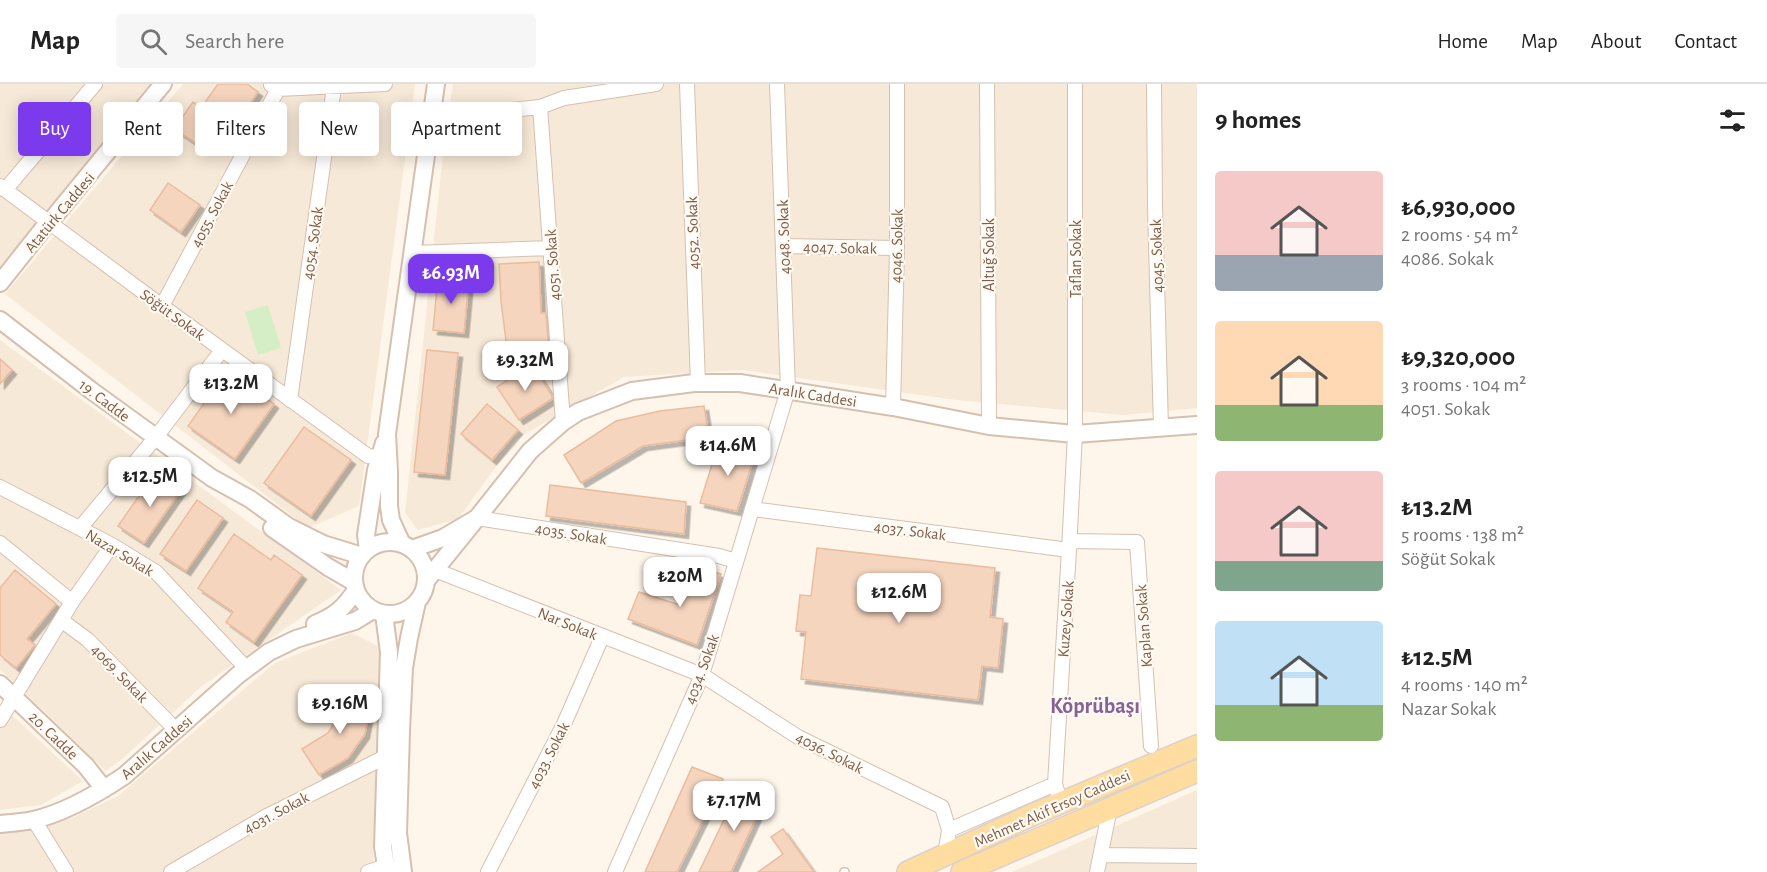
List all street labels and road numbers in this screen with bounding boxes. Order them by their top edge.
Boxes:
street label: Atatürk Caddesi [22,170,98,256]
street label: 4055. Sokak [188,178,236,250]
street label: 4052. Sokak [684,195,702,270]
street label: 4048. Sokak [775,199,793,274]
street label: 4054. Sokak [300,205,326,281]
street label: 4046. Sokak [888,208,906,283]
street label: Altuğ Sokak [981,217,997,292]
street label: 4045. Sokak [1148,218,1166,293]
street label: Taflan Sokak [1068,219,1084,298]
street label: 4051. Sokak [542,228,563,301]
street label: 4047. Sokak [803,239,878,257]
street label: Söğüt Sokak [137,286,208,344]
street label: 19. Cadde [76,377,133,425]
street label: Aralık Caddesi [768,380,858,410]
street label: 4037. Sokak [873,519,948,543]
street label: 4035. Sokak [534,520,609,548]
street label: Nazar Sokak [83,526,157,580]
street label: Kuzey Sokak [1055,580,1078,658]
street label: Kaplan Sokak [1133,583,1155,668]
street label: Nar Sokak [536,605,600,643]
street label: 4034. Sokak [682,631,722,707]
street label: 4069. Sokak [88,641,151,706]
street label: 20. Cadde [26,709,81,763]
street label: Aralık Caddesi [118,713,195,783]
street label: 4033. Sokak [525,719,573,791]
street label: 4036. Sokak [793,729,866,777]
street label: Mehmet Akif Ersoy Caddesi [972,767,1133,851]
street label: 4031. Sokak [241,789,312,837]

